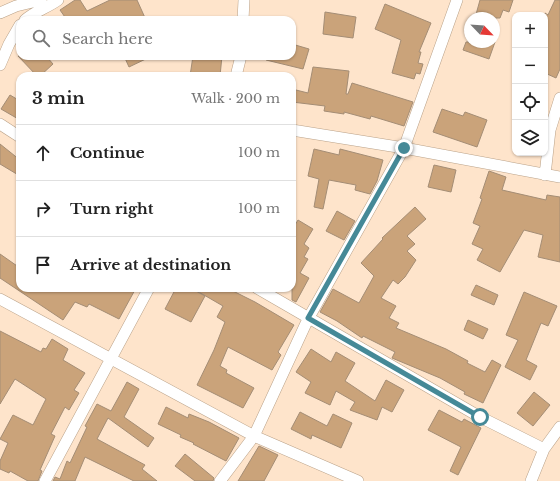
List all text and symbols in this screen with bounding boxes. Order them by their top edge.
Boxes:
north arrow [464,12,500,48]
map controls [512,12,548,156]
button: + [512,12,548,48]
search box [16,16,296,60]
icon: search [30,27,52,49]
text: Search here [62,29,153,48]
button: − [512,48,548,84]
button: locate [512,84,548,120]
text: 3 min [32,88,85,109]
text: Walk · 200 m [191,90,280,107]
button: layers [512,120,548,156]
route end [395,139,413,157]
icon: ahead [32,142,54,164]
text: Continue [70,143,145,162]
text: 100 m [238,144,280,161]
icon: right [32,198,54,220]
text: Turn right [70,199,153,218]
text: 100 m [238,200,280,217]
icon: arrive [32,254,54,276]
text: Arrive at destination [70,255,231,274]
route start [471,408,489,426]

